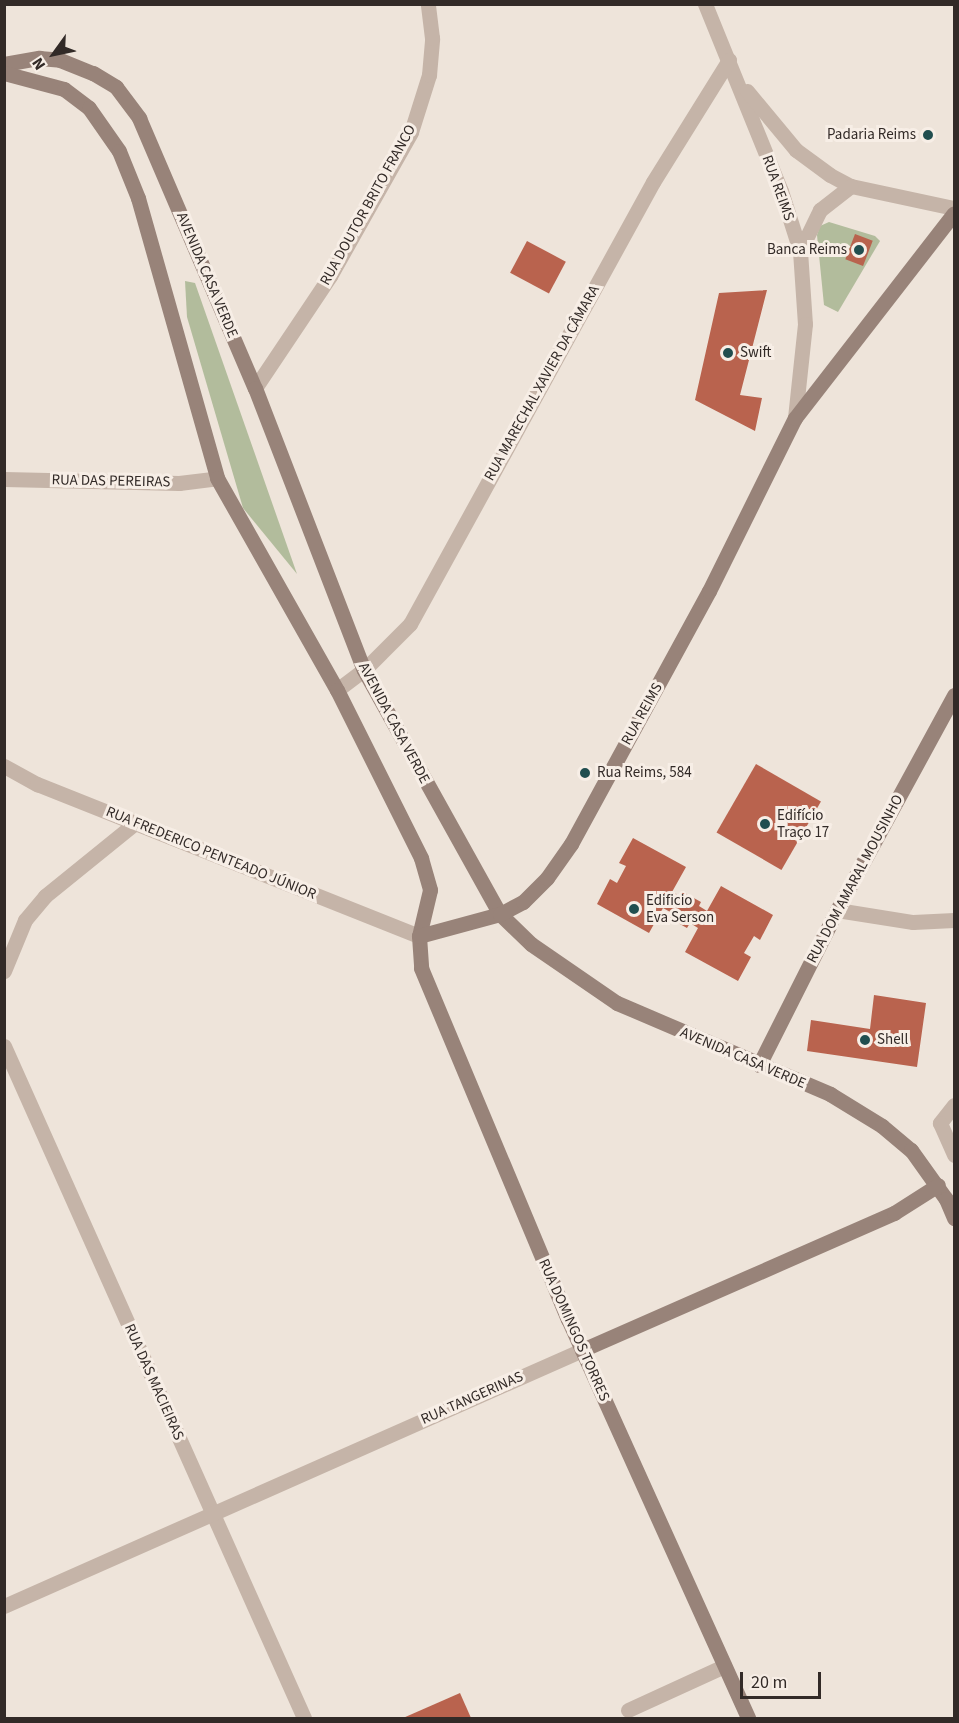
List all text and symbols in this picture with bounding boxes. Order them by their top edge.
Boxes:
north arrow [24,24,84,84]
text: N [27,53,51,74]
street label: RUA DOUTOR BRITO FRANCO [316,122,420,288]
place label: Padaria Reims [827,126,916,144]
marker: Padaria Reims [921,128,935,142]
street label: RUA REIMS [758,153,798,223]
street label: AVENIDA CASA VERDE [172,210,242,340]
place label: Banca Reims [767,241,847,259]
marker: Banca Reims [852,243,866,257]
street label: RUA MARECHAL XAVIER DA CÂMARA [481,282,603,484]
place label: Swift [740,344,771,362]
marker: Swift [721,346,735,360]
street label: RUA DAS PEREIRAS [51,471,171,491]
street label: AVENIDA CASA VERDE [354,659,434,787]
street label: RUA REIMS [618,680,666,748]
place label: Rua Reims, 584 [597,764,692,782]
marker: Rua Reims, 584 [578,766,592,780]
street label: RUA DOM AMARAL MOUSINHO [803,792,907,966]
street label: RUA FREDERICO PENTEADO JÚNIOR [103,803,319,903]
place label: Edifício Traço 17 [777,806,829,841]
marker: Edifício Traço 17 [758,817,772,831]
place label: Edificio Eva Serson [646,891,714,926]
marker: Edificio Eva Serson [627,902,641,916]
street label: AVENIDA CASA VERDE [678,1023,808,1093]
place label: Shell [877,1031,908,1049]
marker: Shell [858,1033,872,1047]
street label: RUA DOMINGOS TORRES [535,1256,613,1404]
street label: RUA DAS MACIEIRAS [120,1321,188,1443]
street label: RUA TANGERINAS [418,1367,526,1429]
scale bar [743,1660,824,1698]
text: 20 m [751,1670,787,1695]

